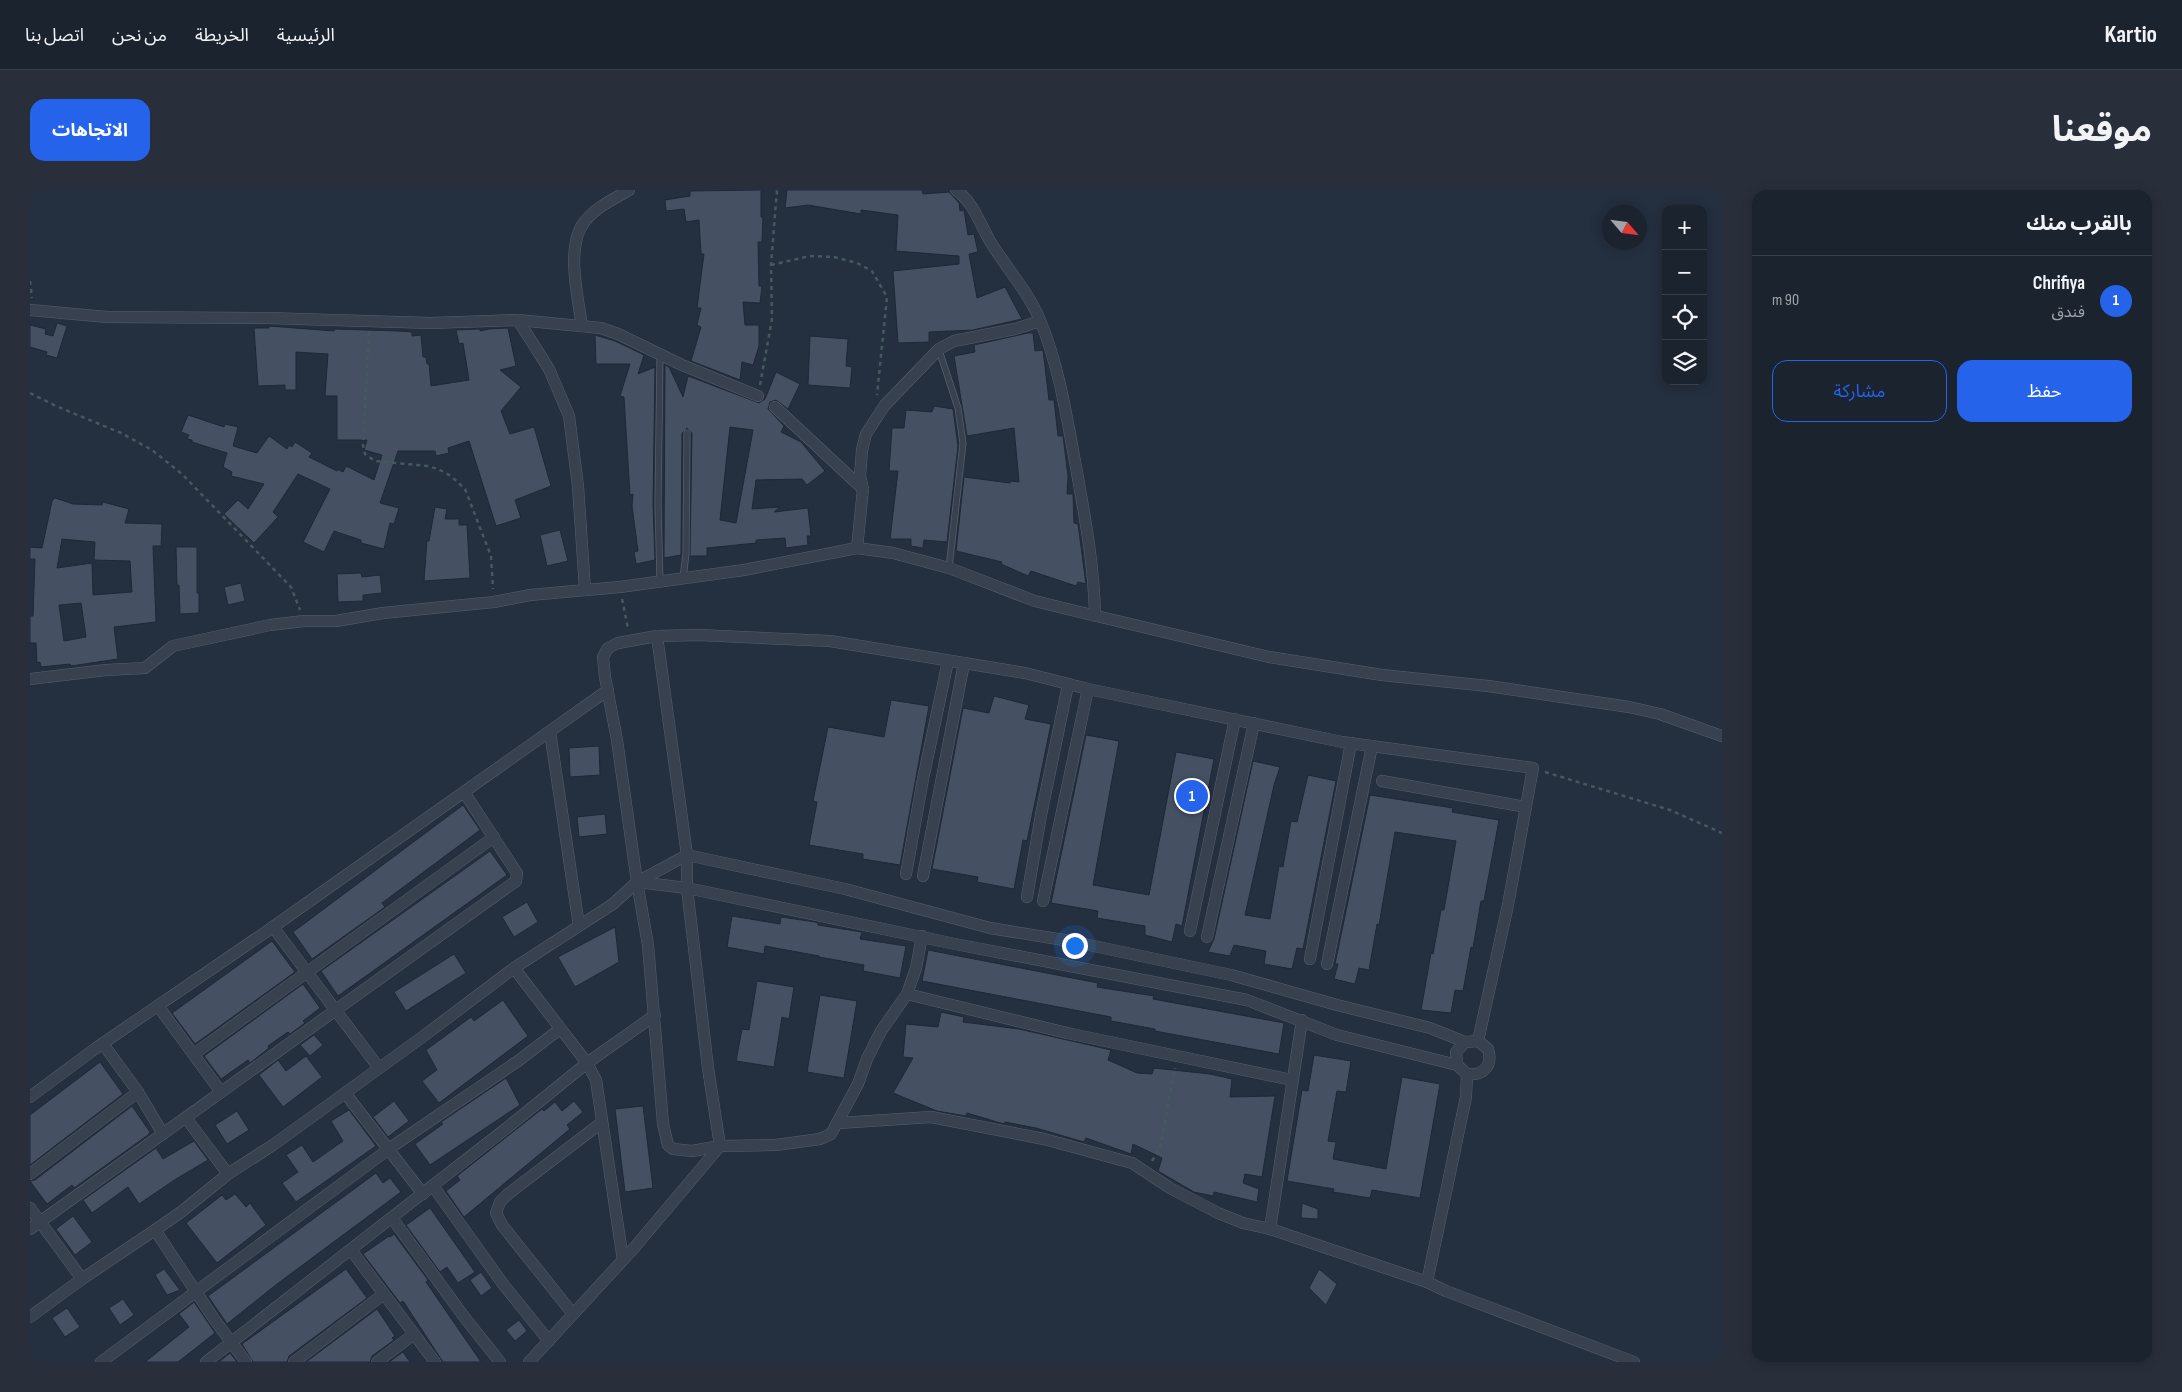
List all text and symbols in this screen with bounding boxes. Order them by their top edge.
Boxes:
text: Kartio [2105,20,2157,49]
text: اتصل بنا [25,25,84,46]
text: من نحن [112,25,167,46]
text: الخريطة [195,25,249,46]
text: الرئيسية [277,25,335,46]
button: الاتجاهات [30,99,150,161]
text: موقعنا [2052,109,2152,152]
north arrow [1602,205,1647,250]
map controls [1662,205,1707,385]
button: + [1662,205,1707,250]
text: بالقرب منك [2026,211,2132,236]
button: − [1662,250,1707,295]
text: Chrifiya [2033,272,2085,295]
text: 90 m [1772,291,1799,310]
text: 1 [2113,291,2119,310]
button: locate [1662,295,1707,340]
text: فندق [2051,303,2085,322]
button: layers [1662,340,1707,385]
button: مشاركة [1772,360,1947,422]
button: حفظ [1957,360,2132,422]
pin: 1 [1176,777,1208,815]
your location [1062,933,1088,959]

